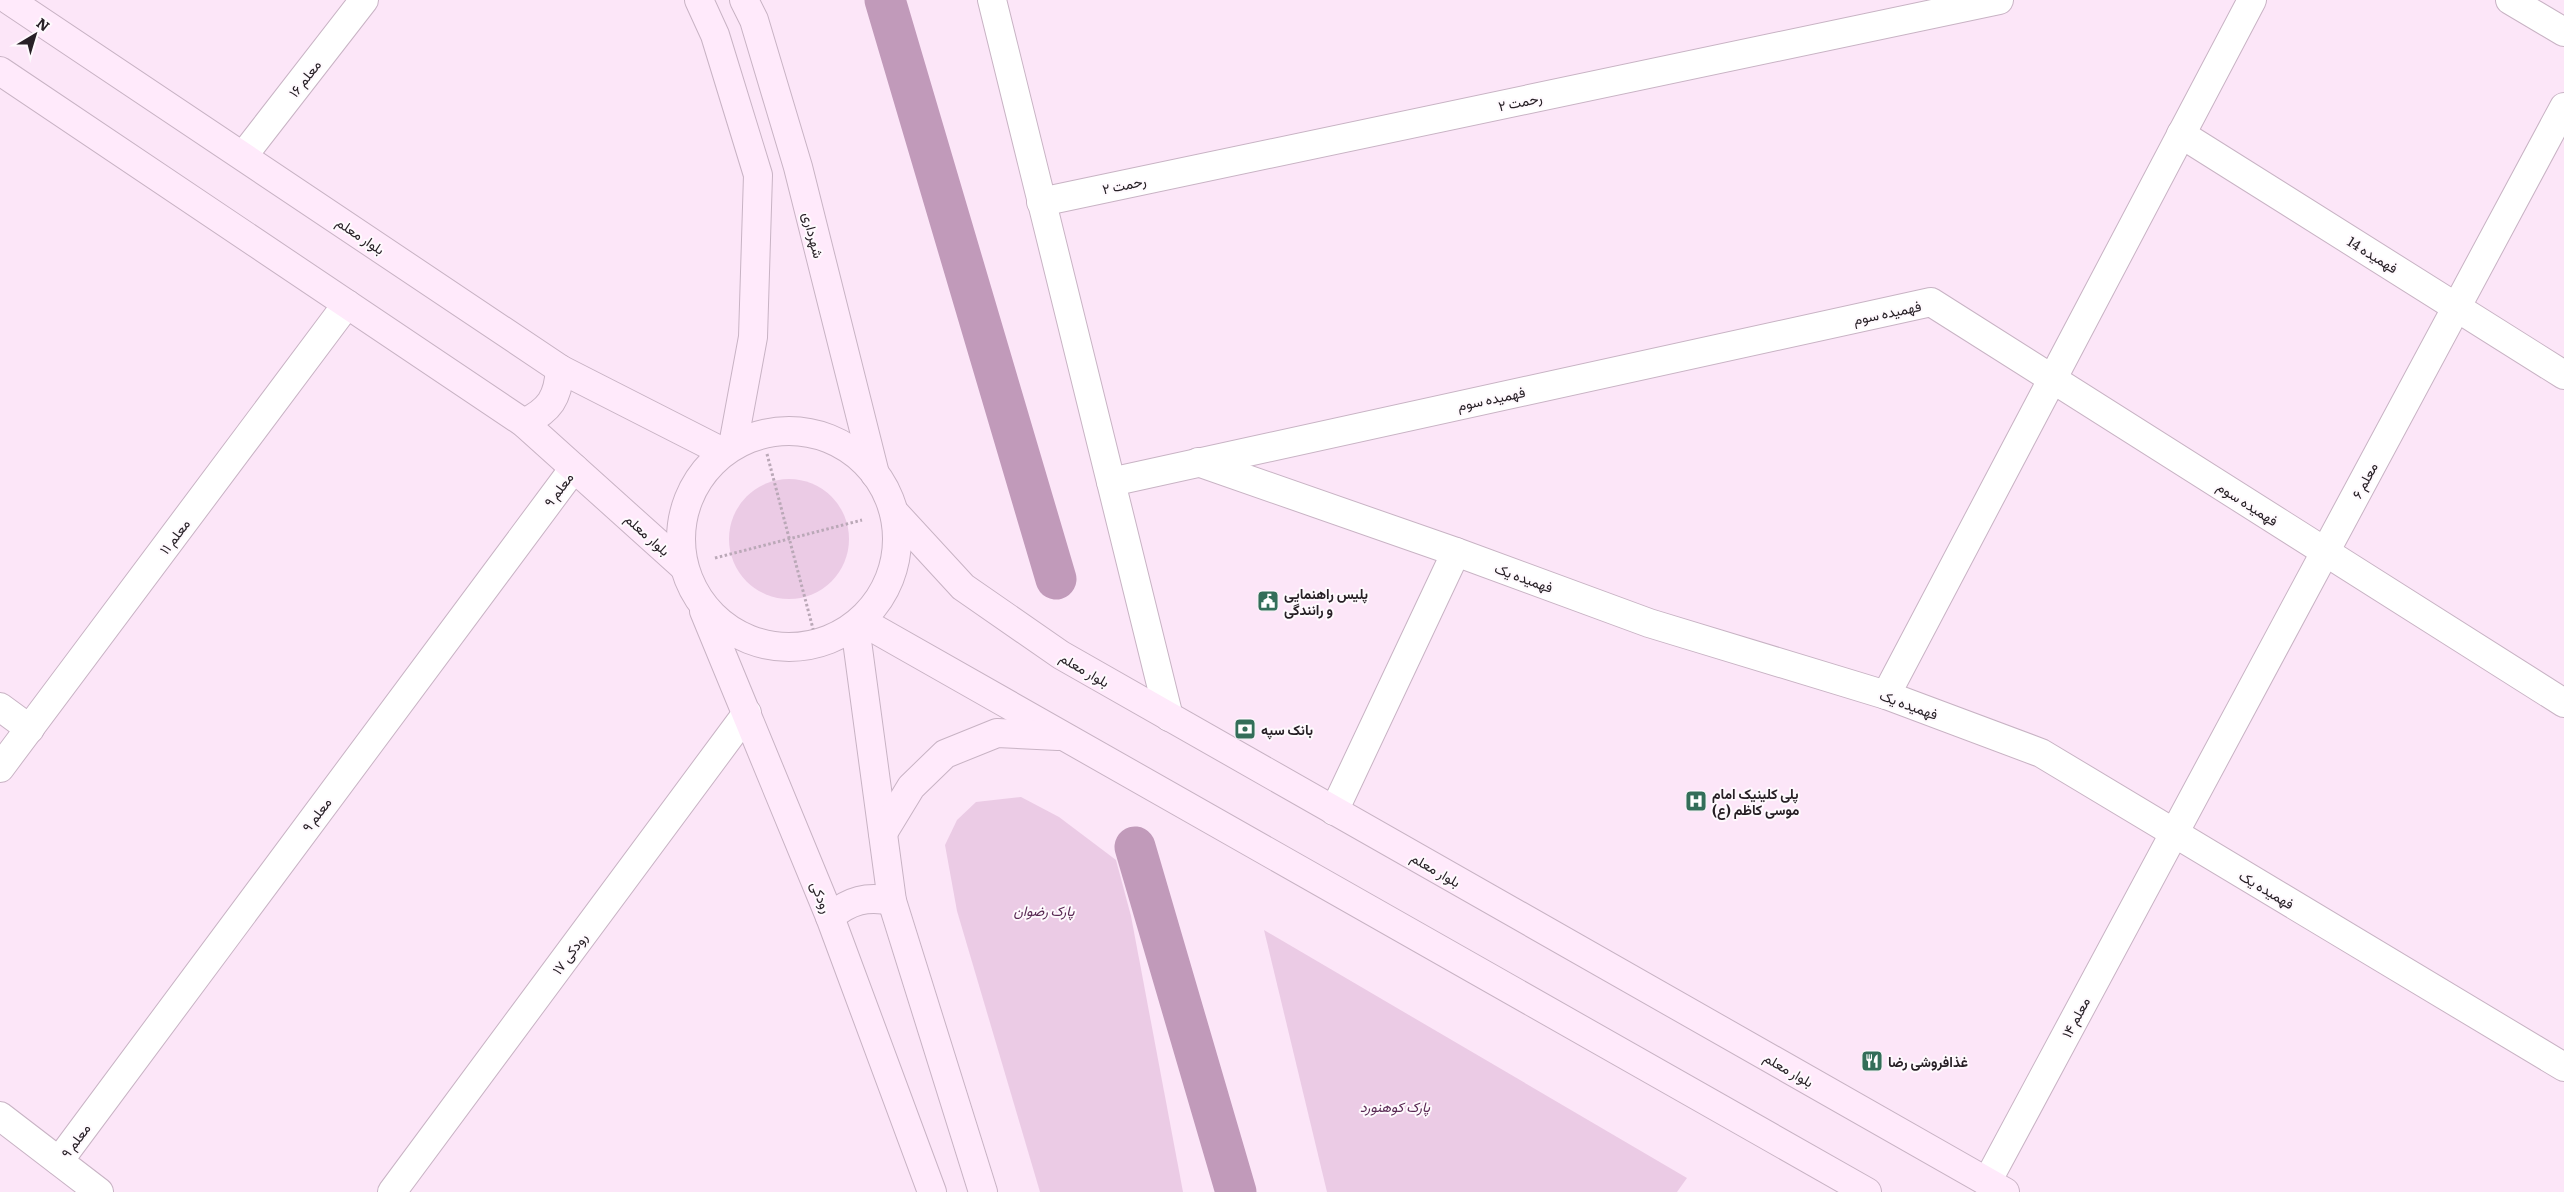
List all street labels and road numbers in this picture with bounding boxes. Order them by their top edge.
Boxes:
street label: معلم ۱۶ [283,55,325,101]
street label: رحمت ۲ [1496,87,1544,115]
street label: رحمت ۲ [1100,170,1148,198]
street label: شهرداری [799,210,829,260]
street label: بلوار معلم [333,211,389,259]
street label: فهمیده 14 [2344,231,2402,277]
street label: فهمیده سوم [1851,295,1923,329]
street label: فهمیده سوم [1455,381,1527,415]
street label: معلم ۶ [2346,458,2382,502]
street label: معلم ۹ [538,468,578,510]
street label: فهمیده سوم [2214,476,2282,530]
street label: بلوار معلم [621,508,675,560]
street label: معلم ۱۱ [154,514,194,558]
street label: فهمیده یک [1492,557,1556,597]
street label: بلوار معلم [1056,647,1114,691]
street label: فهمیده یک [1877,684,1941,724]
street label: معلم ۹ [296,793,336,835]
street label: بلوار معلم [1407,847,1465,891]
street label: فهمیده یک [2236,865,2298,913]
street label: رودکی [807,878,837,916]
street label: رودکی ۱۷ [547,928,591,978]
street label: معلم ۱۴ [2056,993,2094,1041]
street label: بلوار معلم [1760,1047,1818,1091]
street label: معلم ۹ [55,1119,95,1161]

